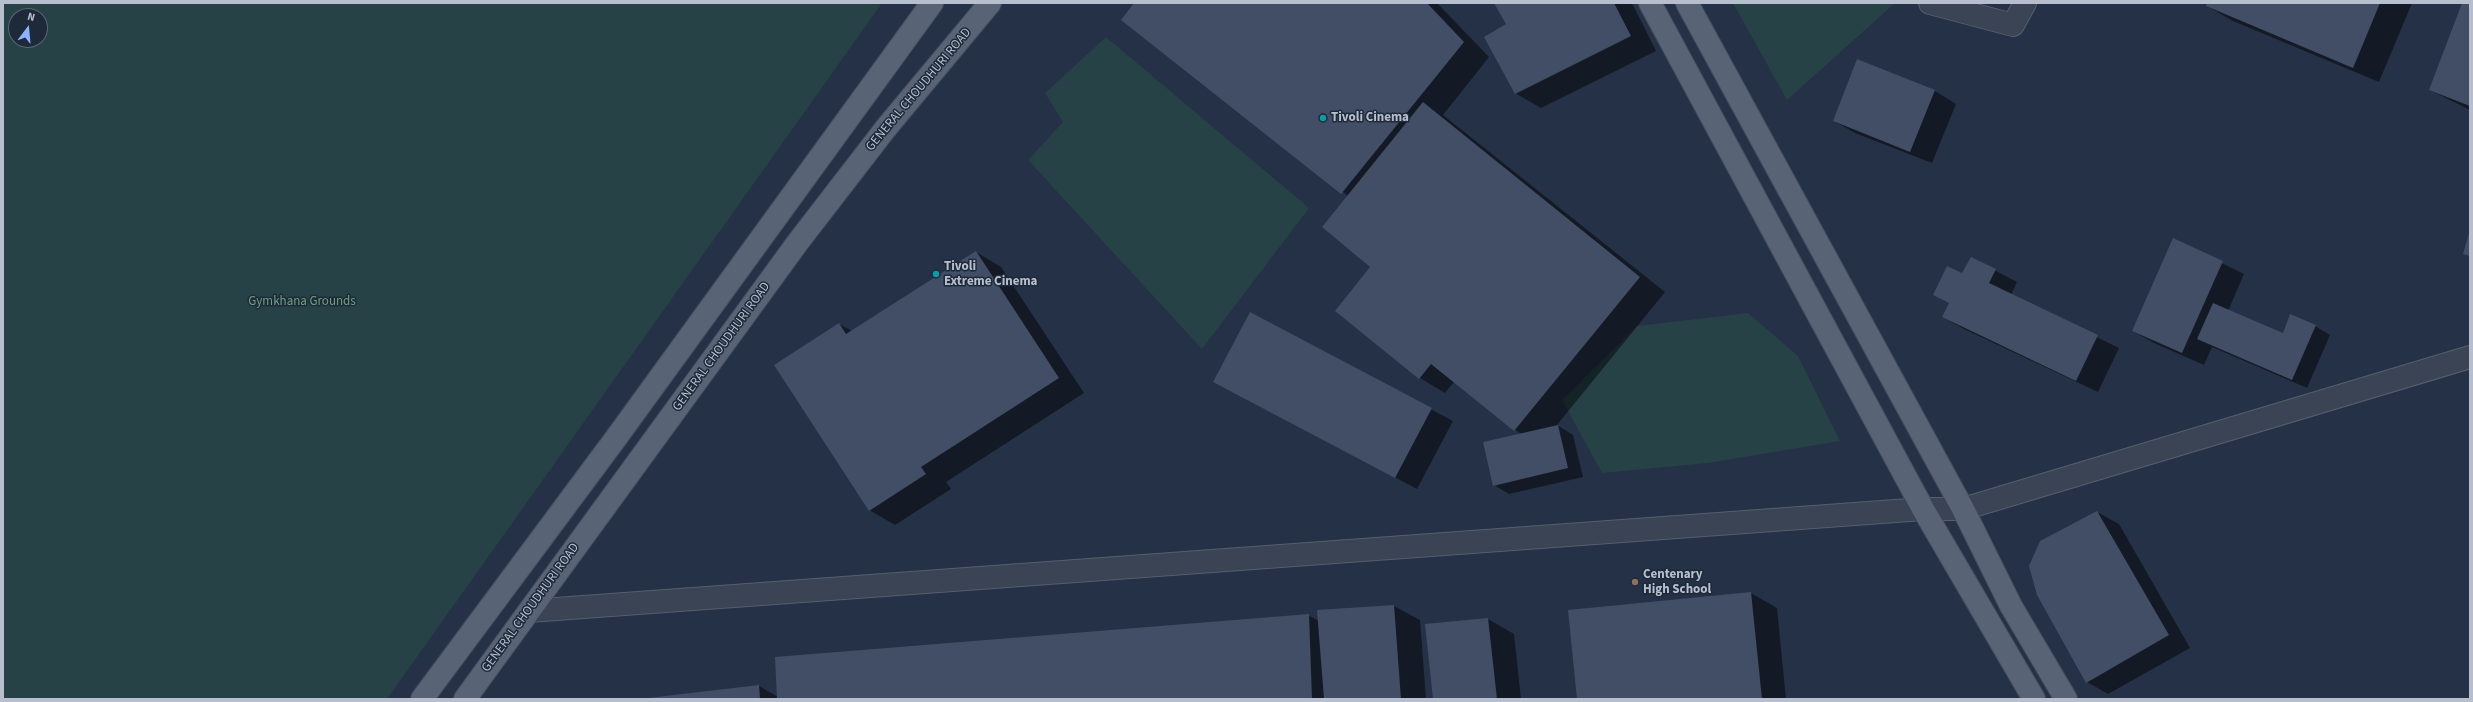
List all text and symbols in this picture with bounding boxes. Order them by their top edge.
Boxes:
north arrow [8,8,48,48]
text: N [26,9,37,25]
street label: GENERAL CHOUDHURI ROAD [863,25,975,155]
place label: Tivoli Cinema [1331,110,1409,126]
marker: Tivoli Cinema [1318,113,1328,123]
place label: Tivoli Extreme Cinema [944,259,1037,290]
marker: Tivoli Extreme Cinema [931,269,941,279]
street label: GENERAL CHOUDHURI ROAD [670,279,774,415]
park label: Gymkhana Grounds [248,294,356,310]
street label: GENERAL CHOUDHURI ROAD [479,540,583,676]
place label: Centenary High School [1643,567,1711,598]
marker: Centenary High School [1630,577,1640,587]

